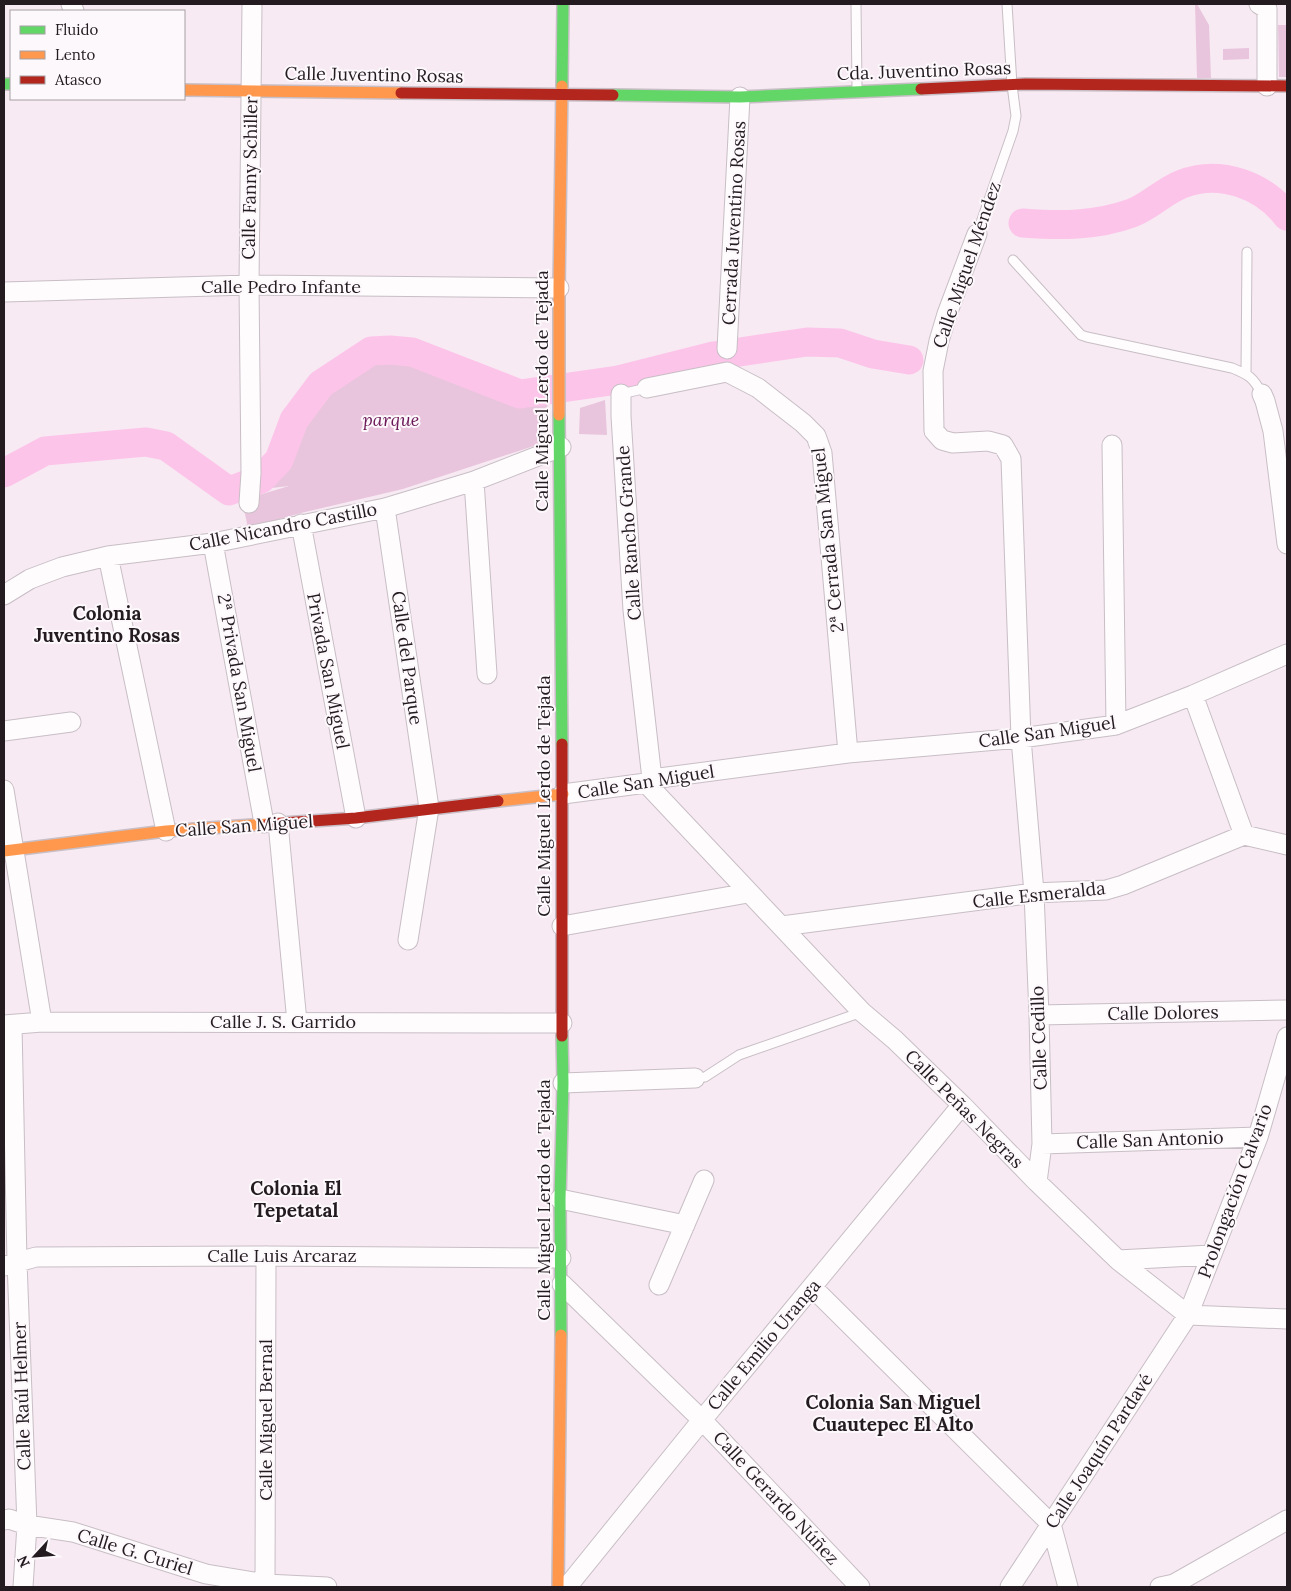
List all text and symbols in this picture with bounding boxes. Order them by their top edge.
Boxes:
legend [10,10,185,100]
text: Fluido [55,20,98,39]
text: Lento [55,45,96,64]
street label: Cda. Juventino Rosas [836,56,1012,85]
street label: Calle Juventino Rosas [284,61,464,88]
text: Atasco [54,70,102,89]
street label: Calle Fanny Schiller [237,96,262,260]
street label: Cerrada Juventino Rosas [717,120,750,326]
street label: Calle Miguel Méndez [927,179,1006,351]
street label: Calle Miguel Lerdo de Tejada [530,270,553,512]
street label: Calle Pedro Infante [201,275,361,298]
park label: parque [363,408,419,431]
street label: Calle Rancho Grande [611,445,646,621]
street label: 2ª Cerrada San Miguel [806,446,849,634]
street label: Calle Nicandro Castillo [187,497,379,556]
street label: Calle del Parque [387,590,428,727]
street label: Privada San Miguel [302,591,355,751]
street label: 2ª Privada San Miguel [212,592,267,774]
district label: Colonia Juventino Rosas [34,601,180,647]
street label: Calle Miguel Lerdo de Tejada [532,675,555,917]
street label: Calle San Miguel [977,710,1117,753]
street label: Calle San Miguel [576,759,716,804]
street label: Calle San Miguel [174,809,314,842]
street label: Calle Esmeralda [971,876,1107,913]
street label: Calle Cedillo [1025,985,1052,1091]
street label: Calle Dolores [1107,1000,1219,1025]
street label: Calle J. S. Garrido [210,1010,356,1033]
street label: Calle Peñas Negras [900,1044,1029,1173]
street label: Calle Miguel Lerdo de Tejada [532,1079,555,1321]
street label: Prolongación Calvario [1192,1101,1277,1281]
street label: Calle San Antonio [1076,1125,1224,1154]
district label: Colonia El Tepetatal [250,1176,342,1222]
street label: Calle Luis Arcaraz [207,1244,357,1267]
street label: Calle Emilio Uranga [702,1274,825,1415]
street label: Calle Raúl Helmer [7,1321,36,1471]
street label: Calle Miguel Bernal [254,1339,277,1501]
street label: Calle Joaquín Pardavé [1040,1369,1158,1533]
district label: Colonia San Miguel Cuautepec El Alto [805,1390,981,1436]
street label: Calle Gerardo Núñez [708,1426,844,1569]
street label: Calle G. Curiel [75,1523,196,1580]
north arrow [10,1531,60,1581]
text: N [13,1553,34,1571]

